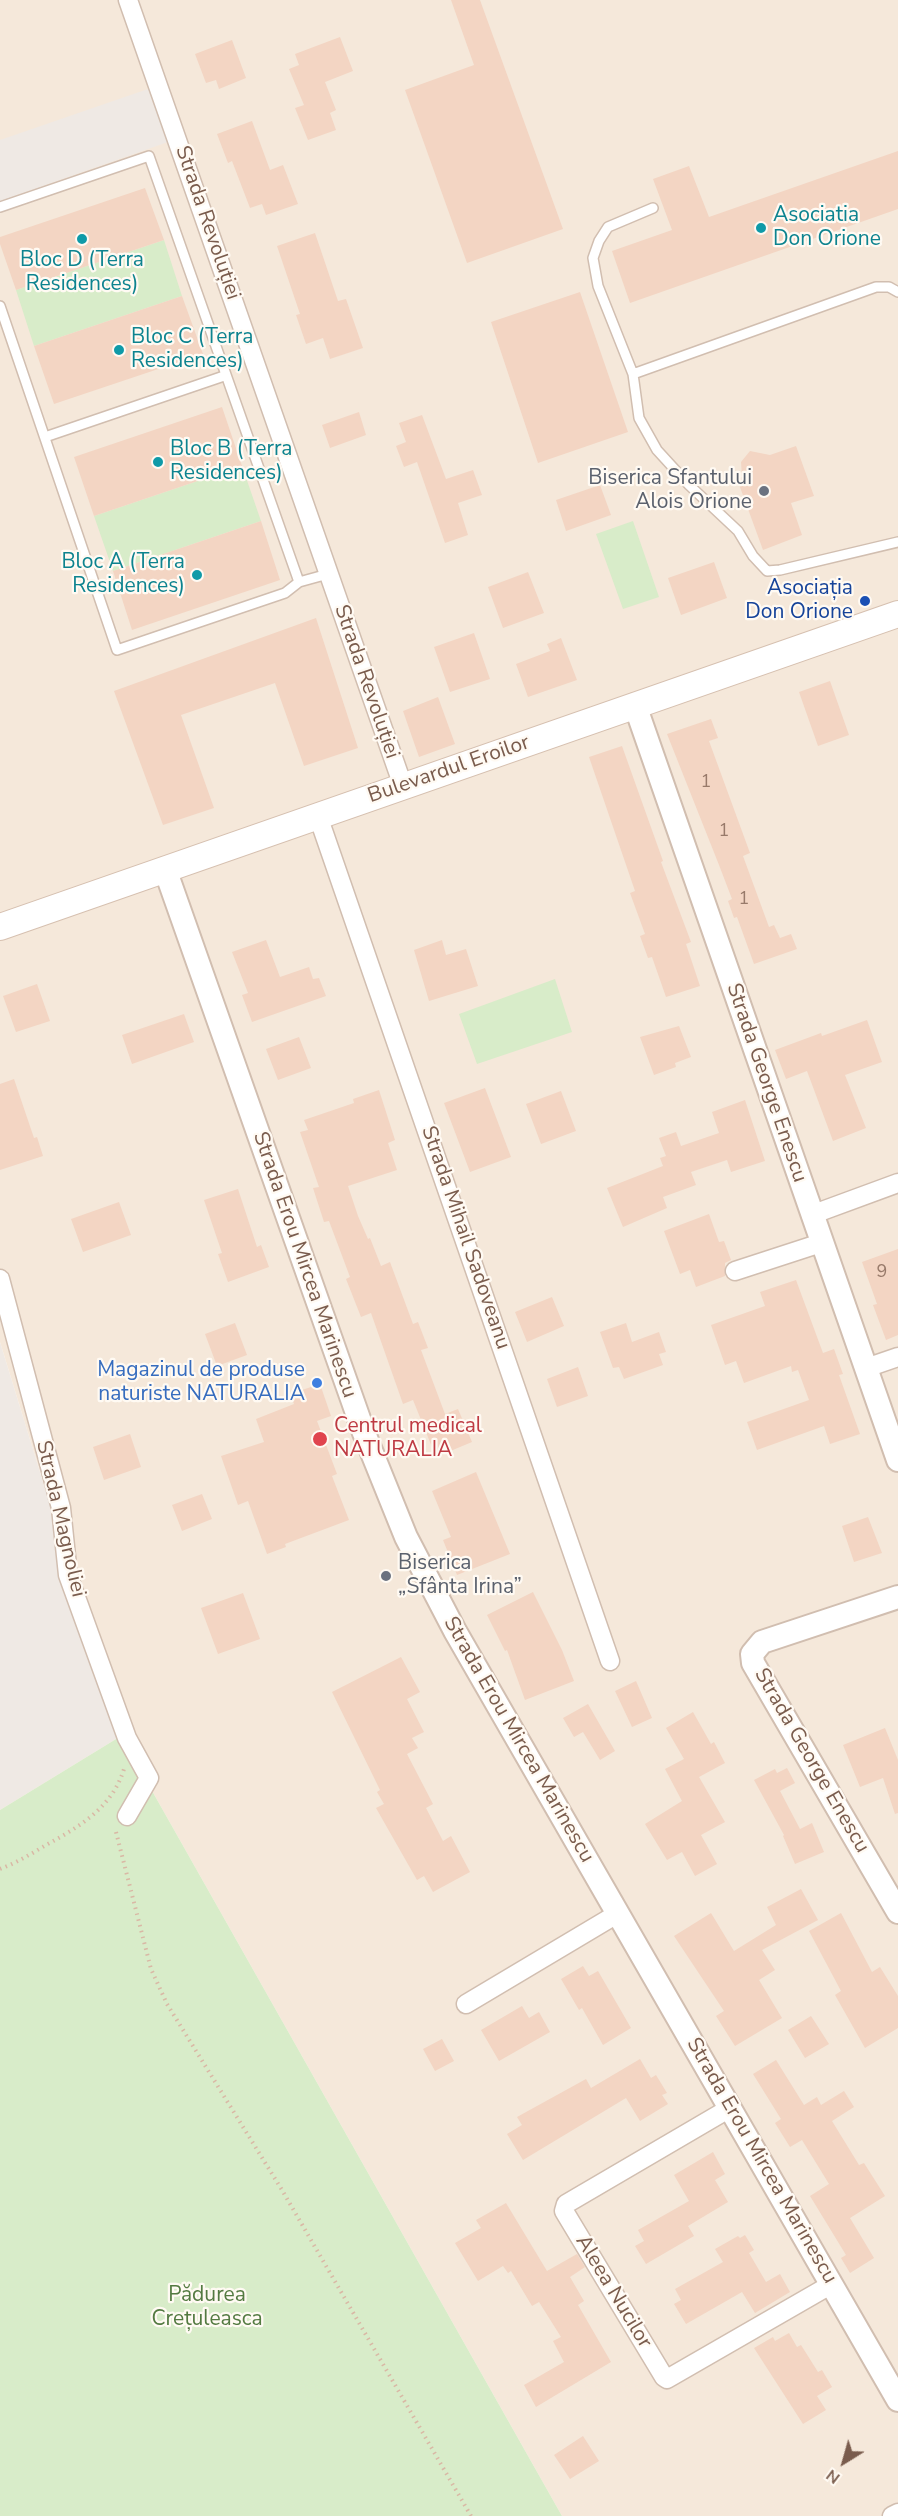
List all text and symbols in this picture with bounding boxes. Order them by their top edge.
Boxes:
street label: Strada Revoluției [169,143,245,303]
place label: Asociatia Don Orione [773,203,881,253]
marker: Asociatia Don Orione [754,221,768,235]
marker: Bloc D (Terra Residences) [75,232,89,246]
place label: Bloc D (Terra Residences) [20,248,144,298]
place label: Bloc C (Terra Residences) [131,325,253,375]
marker: Bloc C (Terra Residences) [112,343,126,357]
place label: Bloc B (Terra Residences) [170,437,292,487]
marker: Bloc B (Terra Residences) [151,455,165,469]
place label: Biserica Sfantului Alois Orione [588,466,752,516]
marker: Biserica Sfantului Alois Orione [757,484,771,498]
place label: Bloc A (Terra Residences) [61,550,185,600]
marker: Bloc A (Terra Residences) [190,568,204,582]
place label: Asociația Don Orione [745,576,853,626]
marker: Asociația Don Orione [858,594,872,608]
street label: Strada Revoluției [328,602,404,762]
street label: Bulevardul Eroilor [365,731,533,809]
house number: 1 [701,772,711,794]
house number: 1 [719,821,729,843]
house number: 1 [739,889,749,911]
street label: Strada George Enescu [720,980,812,1186]
street label: Strada Mihail Sadoveanu [415,1123,515,1353]
street label: Strada Erou Mircea Marinescu [247,1129,361,1401]
house number: 9 [877,1262,887,1284]
place label: Magazinul de produse naturiste NATURALIA [97,1358,305,1408]
marker: Magazinul de produse naturiste NATURALIA [310,1376,324,1390]
place label: Centrul medical NATURALIA [334,1414,482,1464]
marker: Centrul medical NATURALIA [311,1430,329,1448]
street label: Strada Magnoliei [30,1438,90,1600]
place label: Biserica „Sfânta Irina” [398,1551,522,1601]
marker: Biserica „Sfânta Irina” [379,1569,393,1583]
street label: Strada Erou Mircea Marinescu [437,1613,599,1867]
street label: Strada George Enescu [748,1664,874,1858]
street label: Strada Erou Mircea Marinescu [680,2034,842,2288]
street label: Aleea Nucilor [569,2231,657,2353]
park label: Pădurea Crețuleasca [151,2283,263,2333]
north arrow [814,2432,874,2492]
text: N [822,2464,845,2489]

